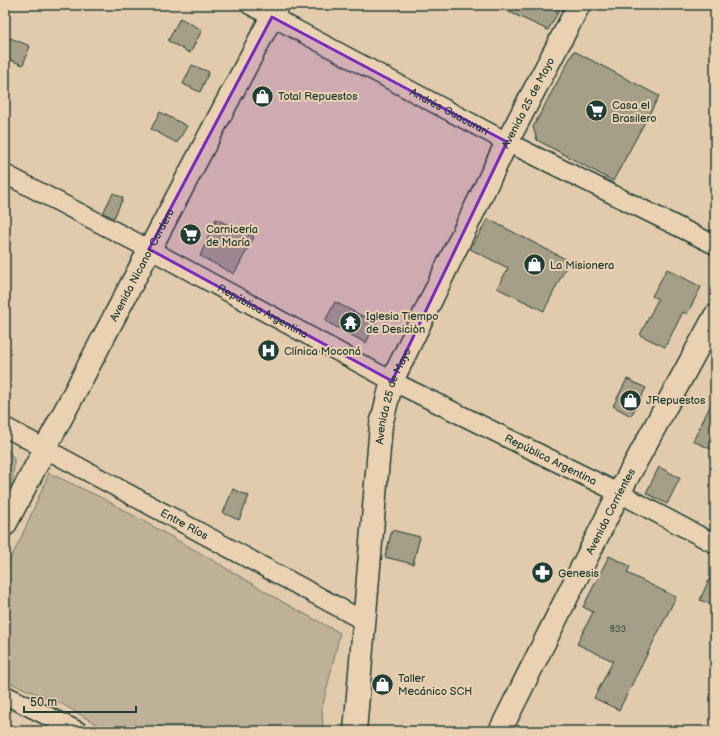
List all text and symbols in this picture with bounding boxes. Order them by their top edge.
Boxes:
street label: Avenida 25 de Mayo [499,55,557,150]
shop icon: Total Repuestos [250,83,276,109]
street label: Andrés Guacurari [408,85,491,138]
place label: Total Repuestos [278,90,358,103]
supermarket icon: Casa el Brasilero [583,98,609,124]
place label: Casa el Brasilero [612,99,656,125]
street label: Avenida Nicanor Cordero [107,206,177,323]
supermarket icon: Carnicería de María [177,222,203,248]
place label: Carnicería de María [206,223,258,249]
shop icon: La Misionera [521,252,547,278]
place label: La Misionera [550,259,614,272]
street label: República Argentina [215,281,310,341]
temple icon: Iglesia Tiempo de Desición [337,309,363,335]
place label: Iglesia Tiempo de Desición [366,310,439,336]
hospital icon: Clínica Moconá [256,338,282,364]
place label: Clínica Moconá [284,345,361,358]
street label: Avenida 25 de Mayo [373,346,413,445]
shop icon: JRepuestos [617,387,643,413]
place label: JRepuestos [646,394,706,407]
street label: República Argentina [503,431,599,488]
street label: Avenida Corrientes [583,465,638,556]
street label: Entre Ríos [158,506,211,542]
pharmacy icon: Genesis [529,560,555,586]
place label: Genesis [558,567,600,580]
house number: 833 [610,624,627,635]
shop icon: Taller Mecánico SCH [370,671,396,697]
place label: Taller Mecánico SCH [398,672,472,698]
scale bar [24,688,136,714]
text: 50 m [30,695,57,710]

